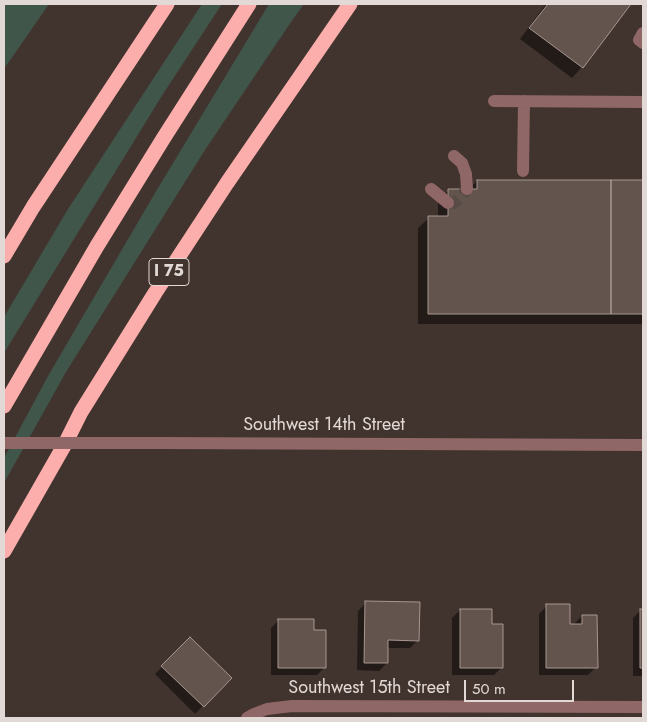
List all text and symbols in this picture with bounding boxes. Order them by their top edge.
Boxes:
road number: I 75 [149,258,189,286]
street label: Southwest 14th Street [243,415,405,437]
scale bar [467,670,577,702]
street label: Southwest 15th Street [288,678,450,700]
text: 50 m [472,678,506,700]

